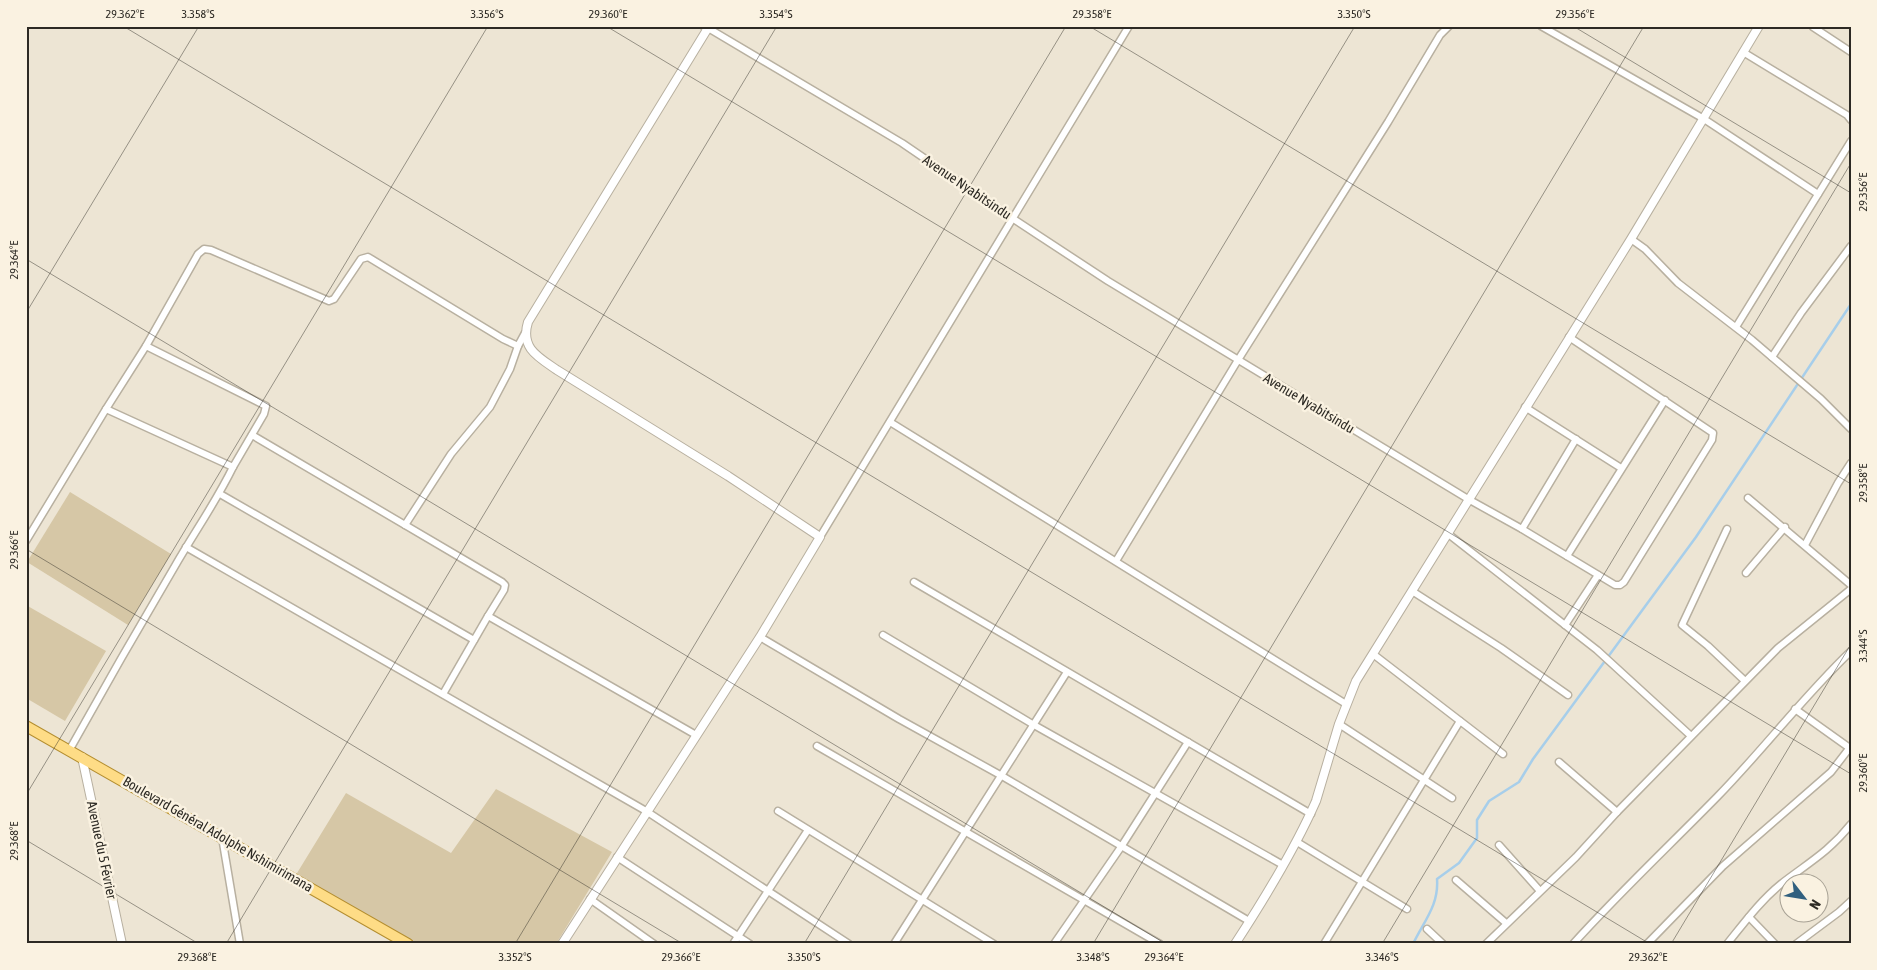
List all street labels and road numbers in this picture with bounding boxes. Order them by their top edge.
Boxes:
street label: Avenue Nyabitsindu [920,151,1014,223]
street label: Avenue Nyabitsindu [1261,370,1357,436]
street label: Boulevard Général Adolphe Nshimirimana [120,773,316,895]
street label: Avenue du 5 Février [84,800,120,901]

